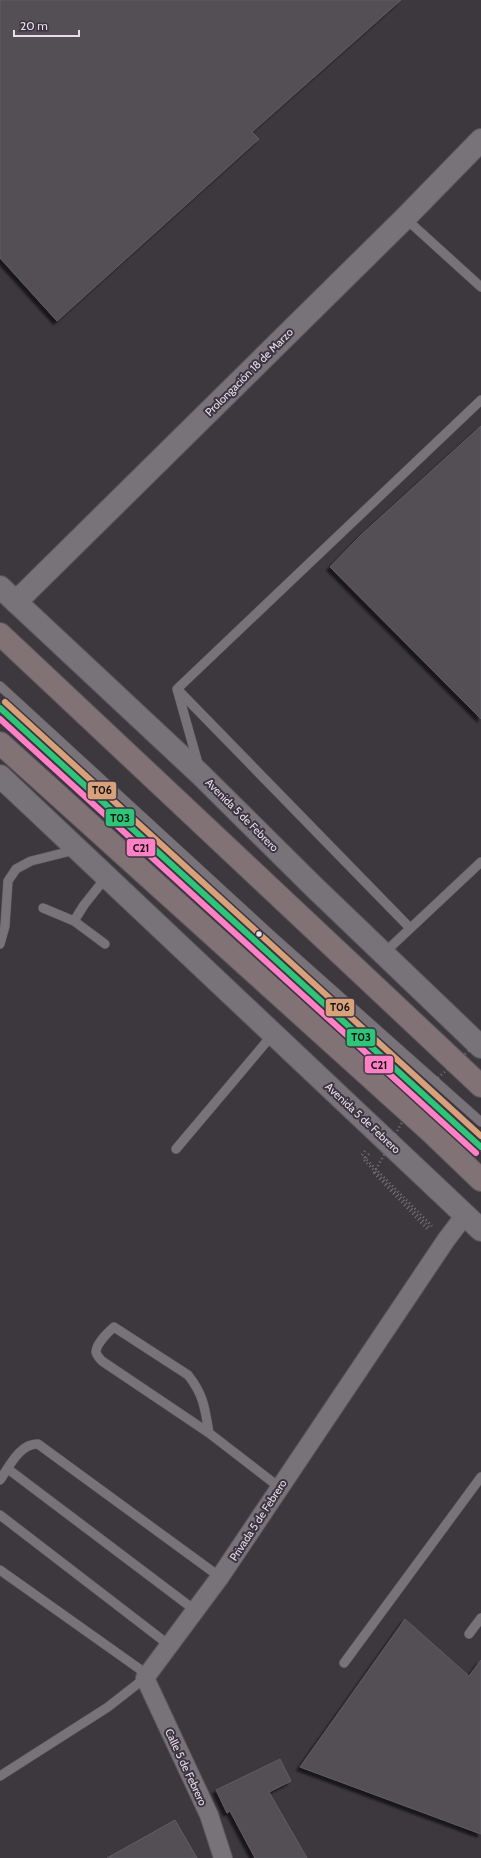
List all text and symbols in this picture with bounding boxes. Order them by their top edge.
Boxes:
scale bar [14,12,79,38]
text: 20 m [20,18,48,33]
street label: Prolongación 18 de Marzo [202,325,296,419]
street label: Avenida 5 de Febrero [203,776,281,854]
line badge: T06 [87,781,117,800]
text: T06 [92,783,112,797]
line badge: T03 [105,808,135,827]
text: T03 [110,811,130,825]
line badge: C21 [126,838,156,857]
text: C21 [133,841,149,855]
unlabelled marker [254,929,264,939]
line badge: T06 [325,998,355,1017]
text: T06 [330,1000,350,1014]
line badge: T03 [346,1028,376,1047]
text: T03 [351,1030,371,1044]
line badge: C21 [364,1055,394,1074]
text: C21 [371,1058,387,1072]
street label: Avenida 5 de Febrero [323,1080,403,1156]
street label: Privada 5 de Febrero [226,1477,290,1563]
street label: Calle 5 de Febrero [162,1726,210,1808]

